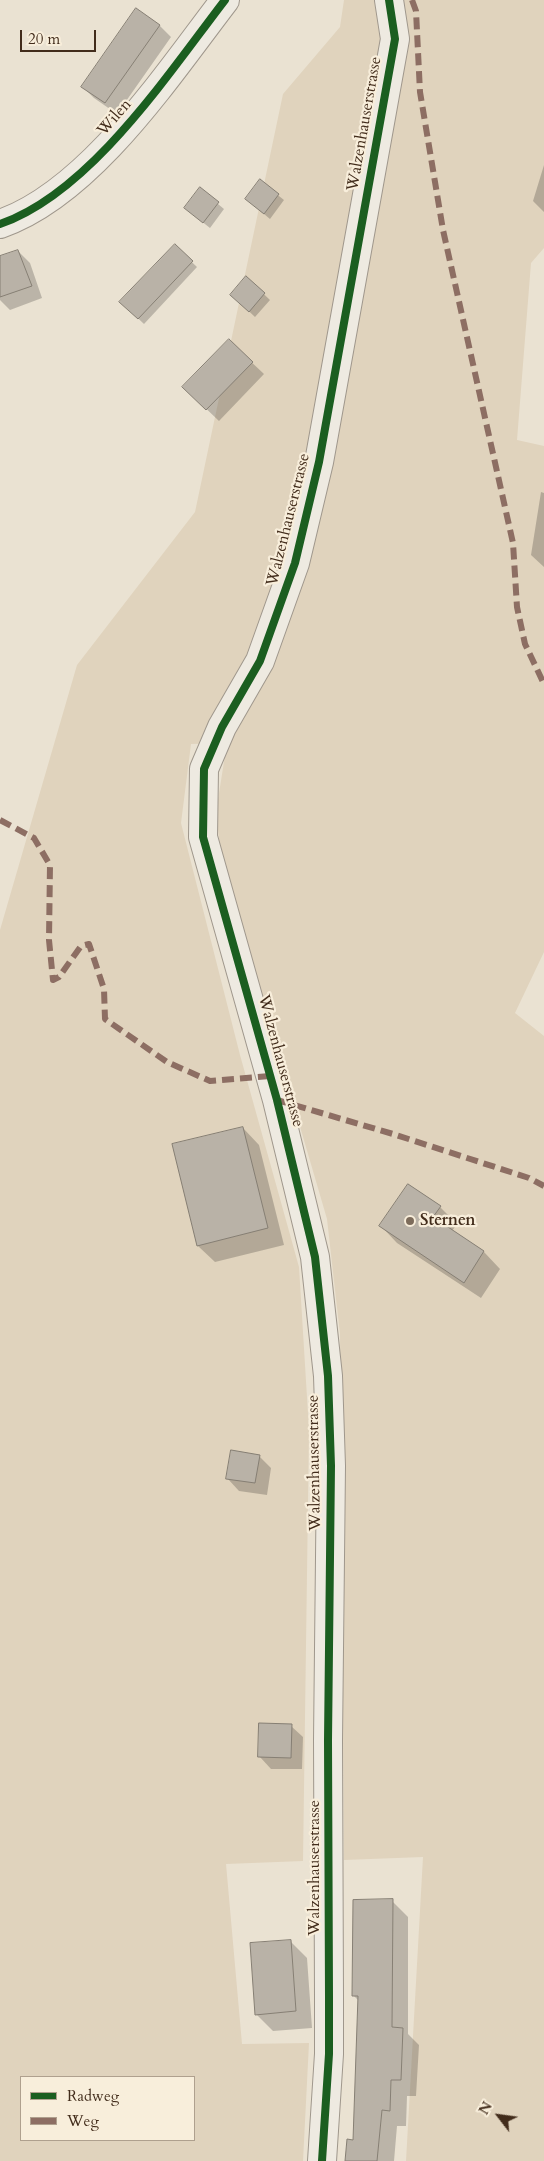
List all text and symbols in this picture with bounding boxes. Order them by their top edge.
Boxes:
scale bar [22,20,99,52]
text: 20 m [28,29,60,49]
street label: Walzenhauserstrasse [344,55,386,193]
street label: Wilen [94,96,136,140]
street label: Walzenhauserstrasse [263,452,315,588]
street label: Walzenhauserstrasse [253,993,307,1129]
place label: Sternen [420,1211,475,1231]
marker: Sternen [404,1215,416,1227]
street label: Walzenhauserstrasse [304,1395,326,1531]
street label: Walzenhauserstrasse [305,1800,325,1936]
legend [20,2076,195,2141]
text: Radweg [67,2086,119,2106]
north arrow [474,2091,524,2141]
text: N [474,2098,497,2118]
text: Weg [67,2111,99,2131]

